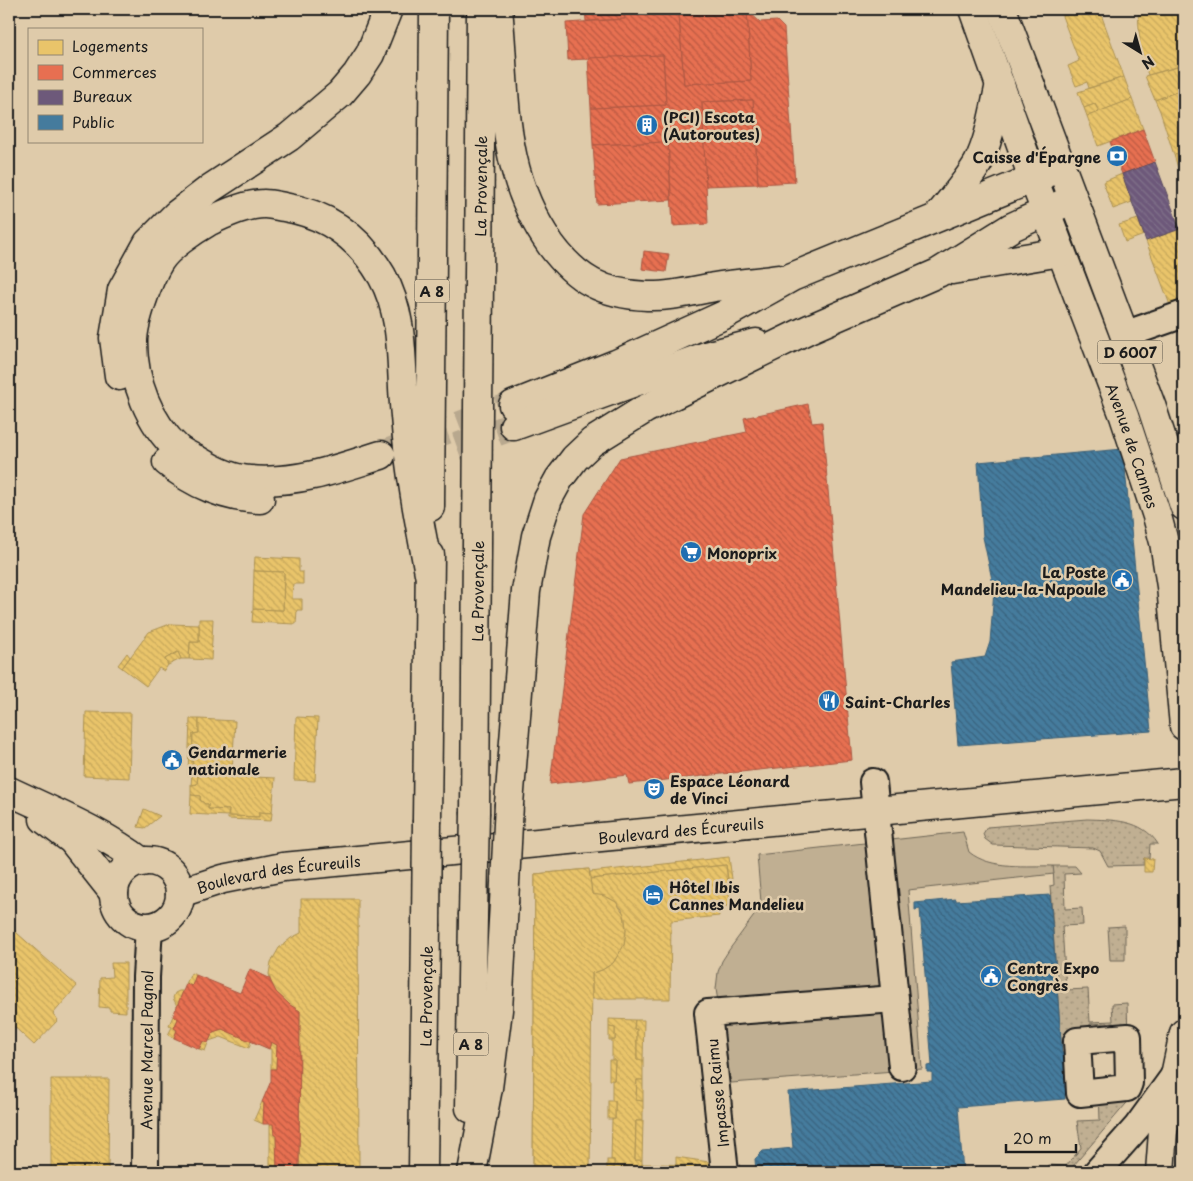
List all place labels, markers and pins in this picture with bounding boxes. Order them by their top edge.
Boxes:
place label: (PCI) Escota (Autoroutes) [663,105,760,145]
building icon: (PCI) Escota (Autoroutes) [635,113,659,137]
bank icon: Caisse d'Épargne [1105,144,1129,168]
place label: Caisse d'Épargne [973,145,1102,168]
supermarket icon: Monoprix [679,540,703,564]
place label: Monoprix [707,541,778,564]
place label: La Poste Mandelieu-la-Napoule [941,560,1106,600]
public building icon: La Poste Mandelieu-la-Napoule [1110,568,1134,592]
restaurant icon: Saint-Charles [817,689,841,713]
place label: Saint-Charles [845,690,950,713]
place label: Gendarmerie nationale [188,740,287,780]
public building icon: Gendarmerie nationale [160,748,184,772]
place label: Espace Léonard de Vinci [670,769,790,809]
theatre icon: Espace Léonard de Vinci [642,777,666,801]
place label: Hôtel Ibis Cannes Mandelieu [669,875,804,915]
hotel icon: Hôtel Ibis Cannes Mandelieu [641,883,665,907]
place label: Centre Expo Congrès [1007,956,1099,996]
public building icon: Centre Expo Congrès [979,964,1003,988]

